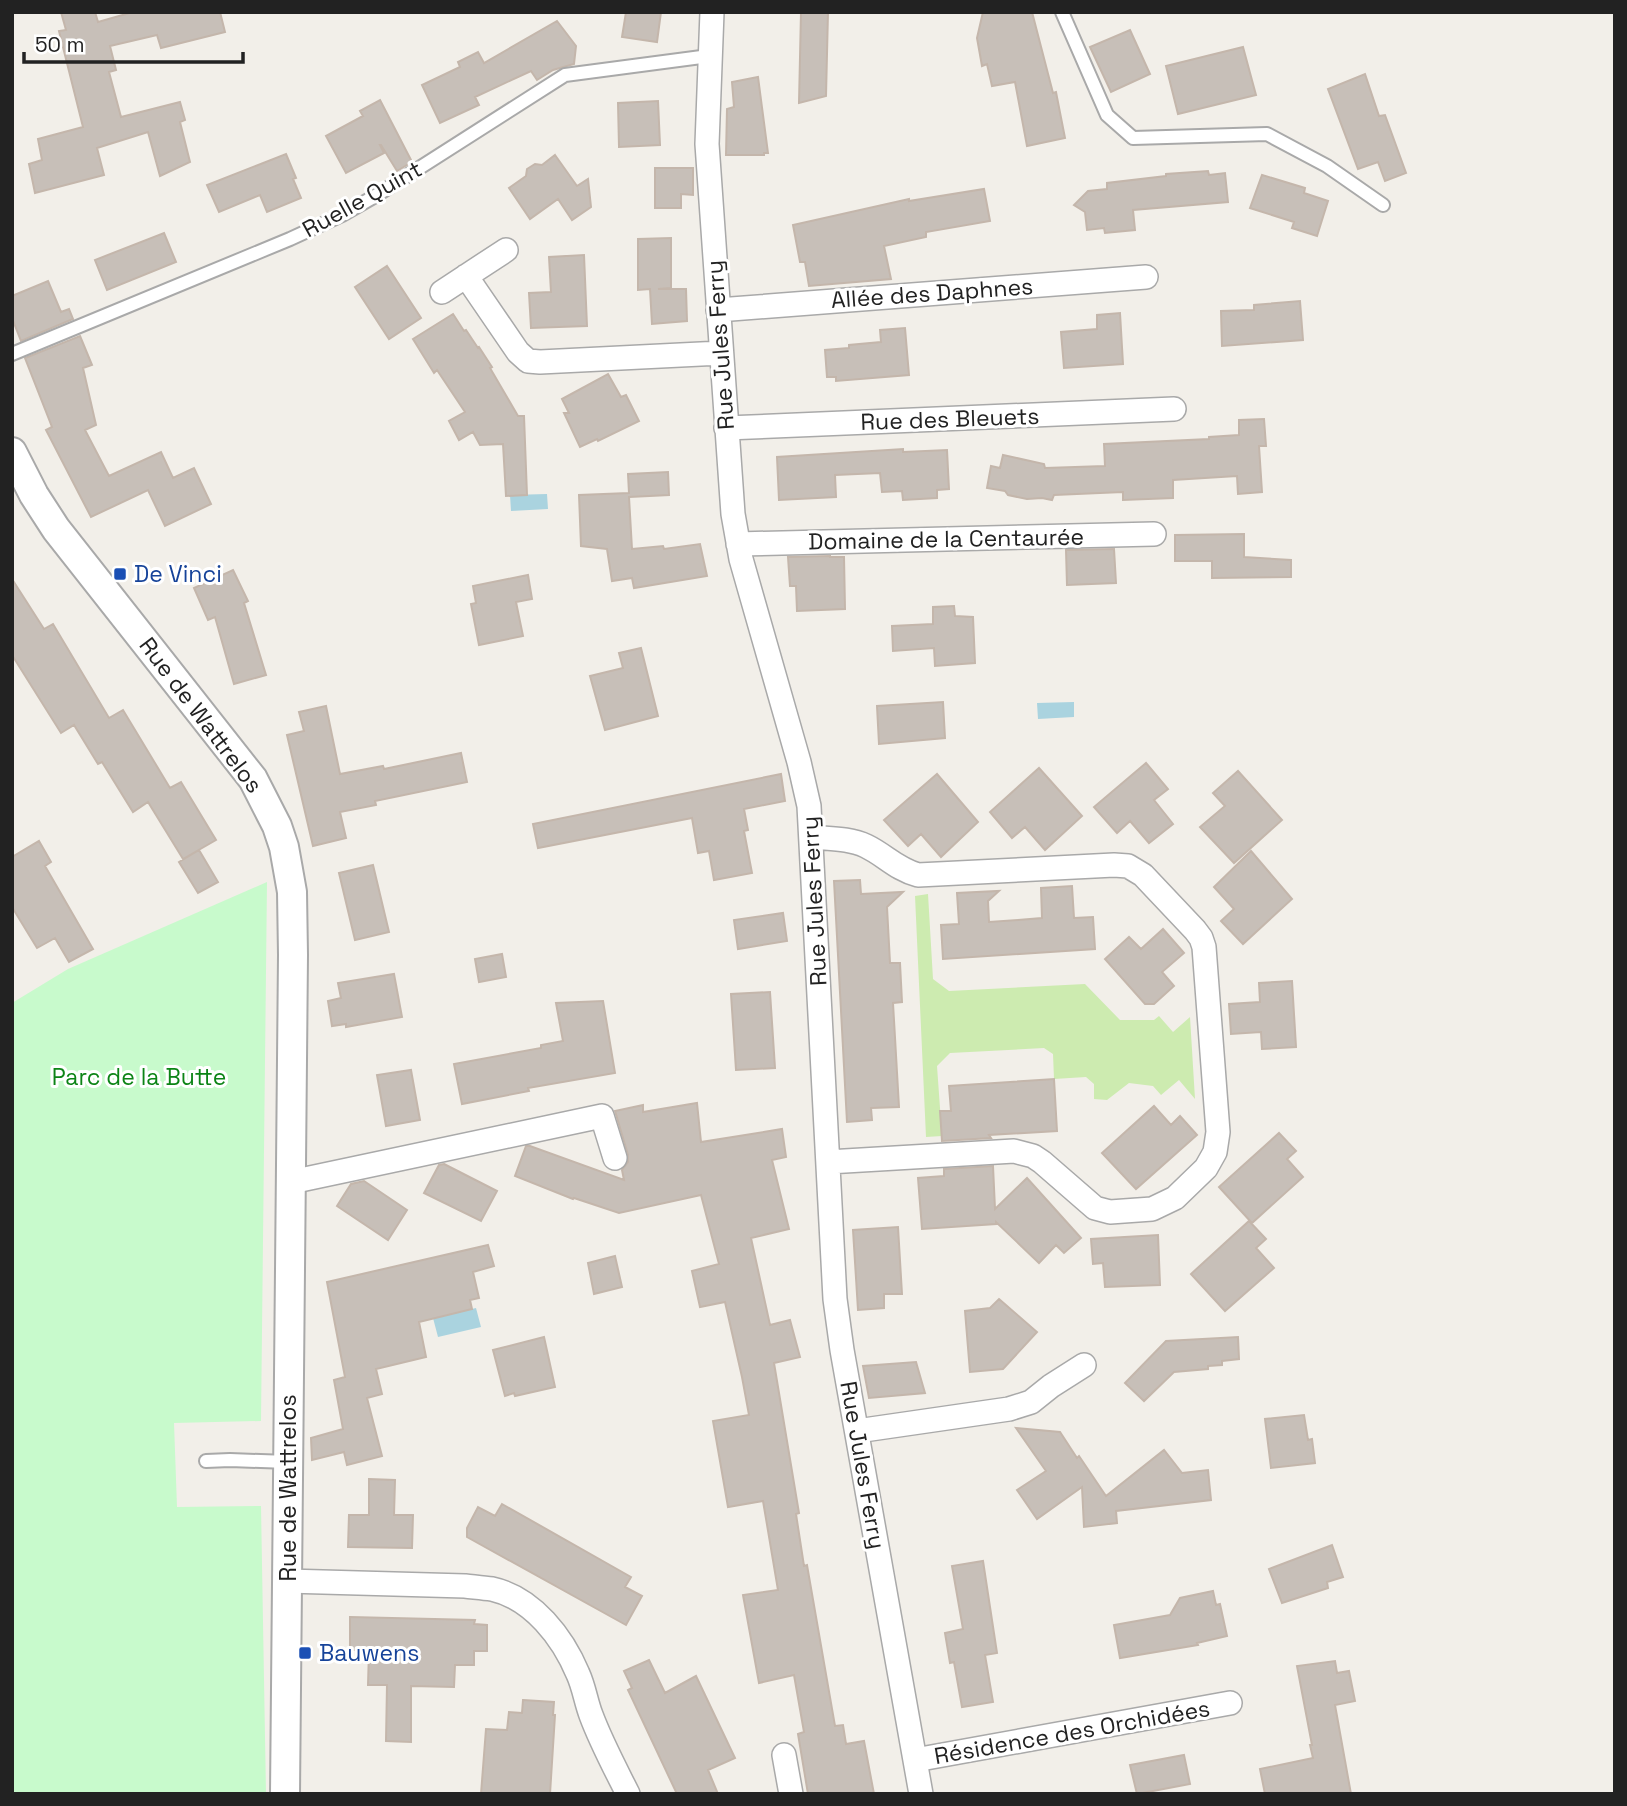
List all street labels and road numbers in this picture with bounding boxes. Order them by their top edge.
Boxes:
street label: Ruelle Quint [297,154,427,244]
street label: Rue Jules Ferry [699,259,741,431]
street label: Allée des Daphnes [830,271,1034,315]
street label: Rue des Bleuets [860,401,1040,437]
street label: Domaine de la Centaurée [808,522,1084,556]
street label: Rue de Wattrelos [133,631,269,799]
street label: Rue Jules Ferry [795,815,833,987]
street label: Rue Jules Ferry [833,1379,893,1551]
street label: Rue de Wattrelos [273,1394,303,1582]
street label: Résidence des Orchidées [932,1693,1212,1771]

